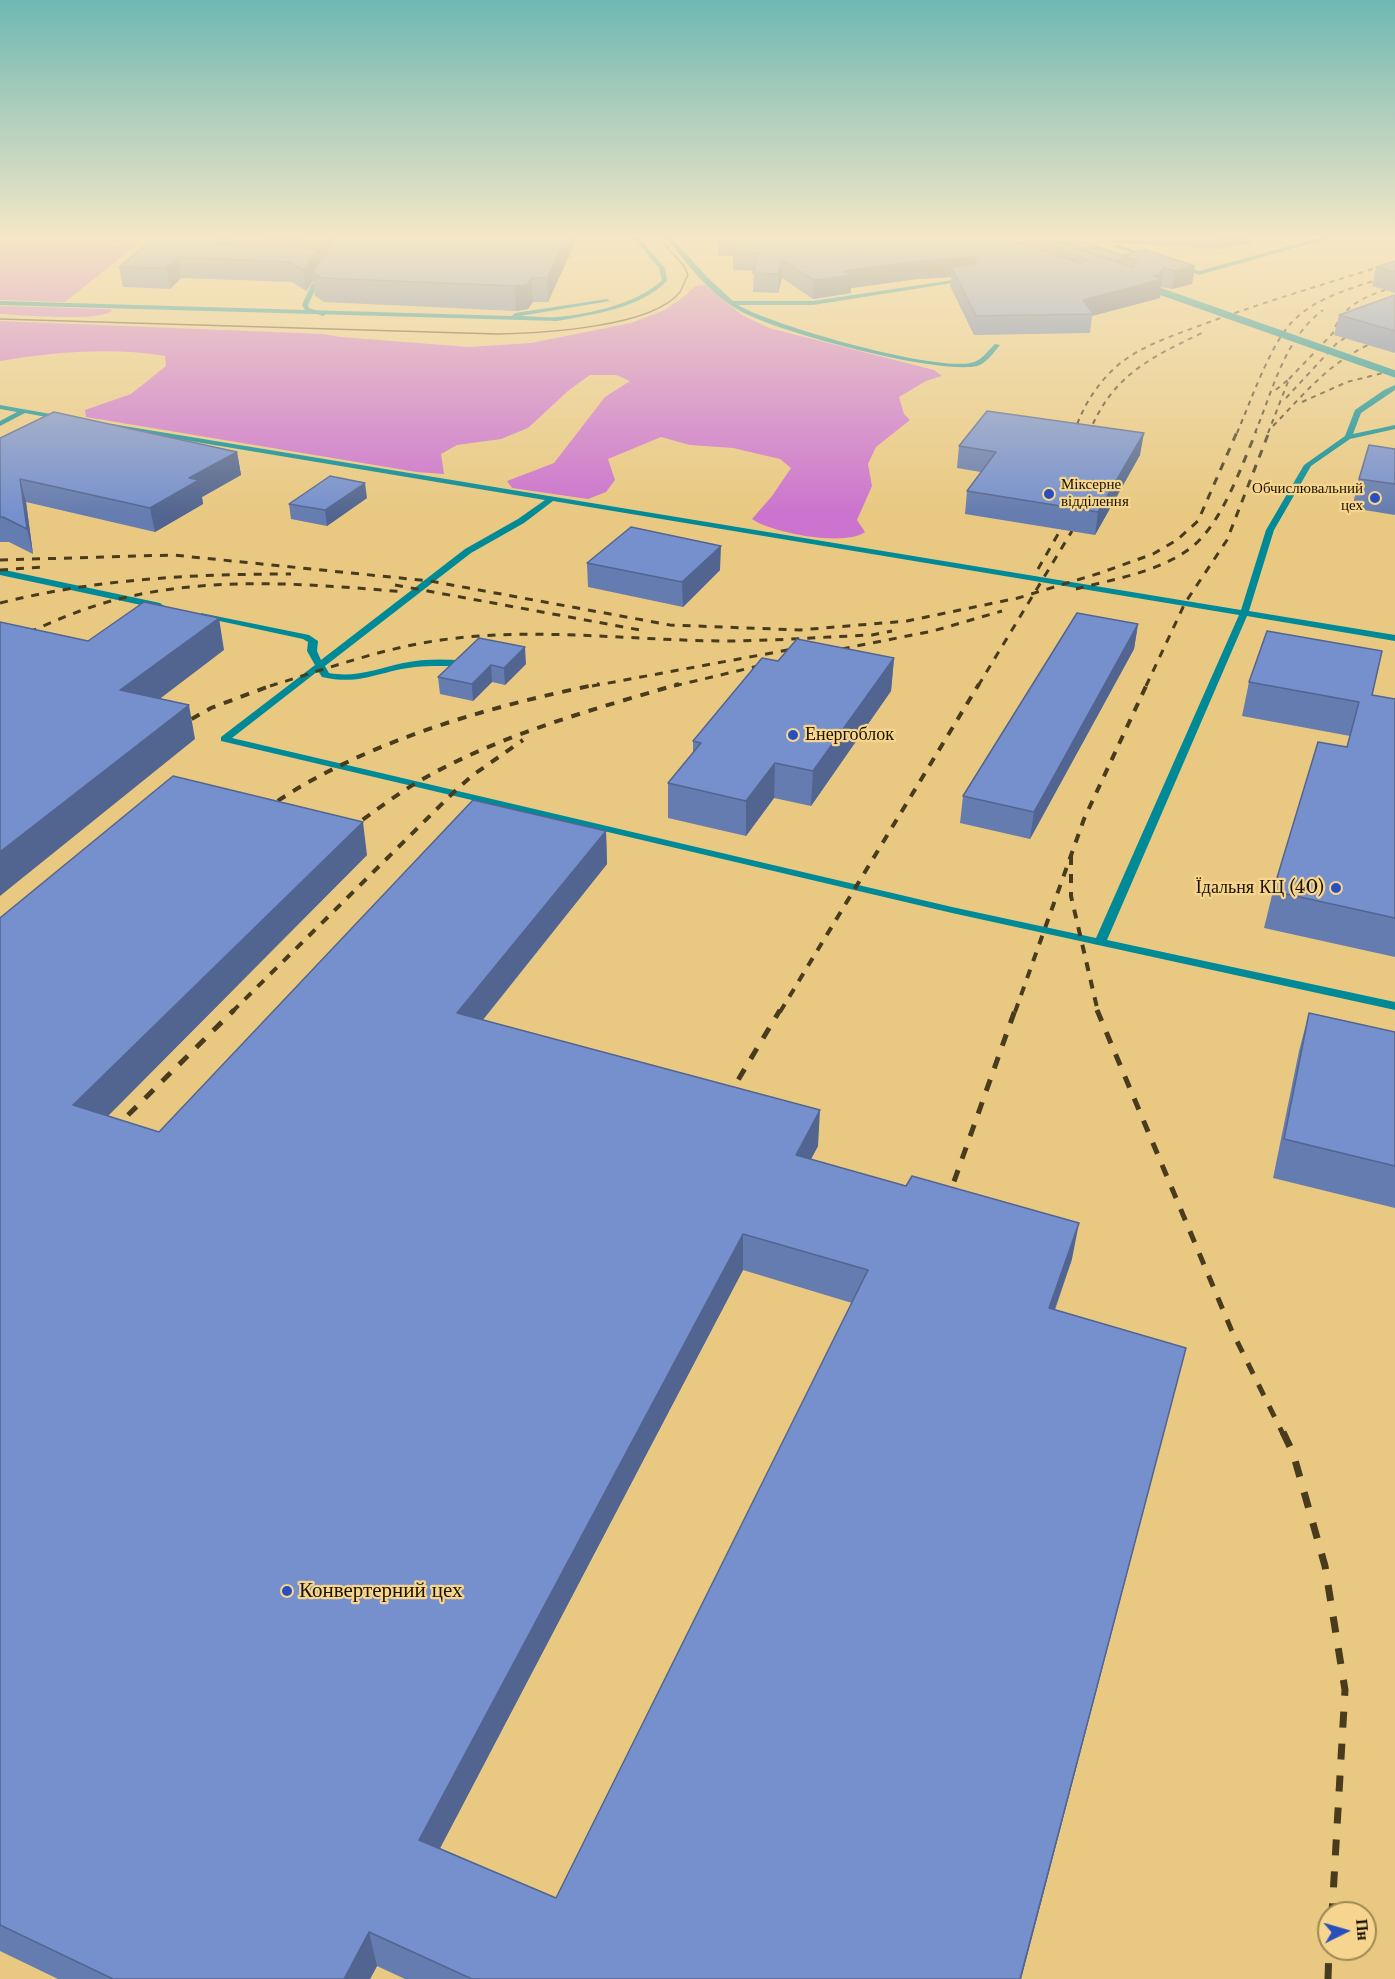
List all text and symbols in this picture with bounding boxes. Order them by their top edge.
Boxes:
place label: Міксерне відділення [1061,476,1129,511]
place label: Обчислювальний цех [1252,480,1363,515]
marker: Міксерне відділення [1042,487,1056,501]
marker: Обчислювальний цех [1368,491,1382,505]
place label: Енергоблок [805,724,894,746]
marker: Енергоблок [786,728,800,742]
place label: Їдальня КЦ (40) [1196,877,1324,899]
marker: Їдальня КЦ (40) [1329,881,1343,895]
place label: Конвертерний цех [299,1578,463,1604]
marker: Конвертерний цех [280,1584,294,1598]
north arrow [1317,1901,1377,1961]
text: Пн [1352,1918,1374,1941]

